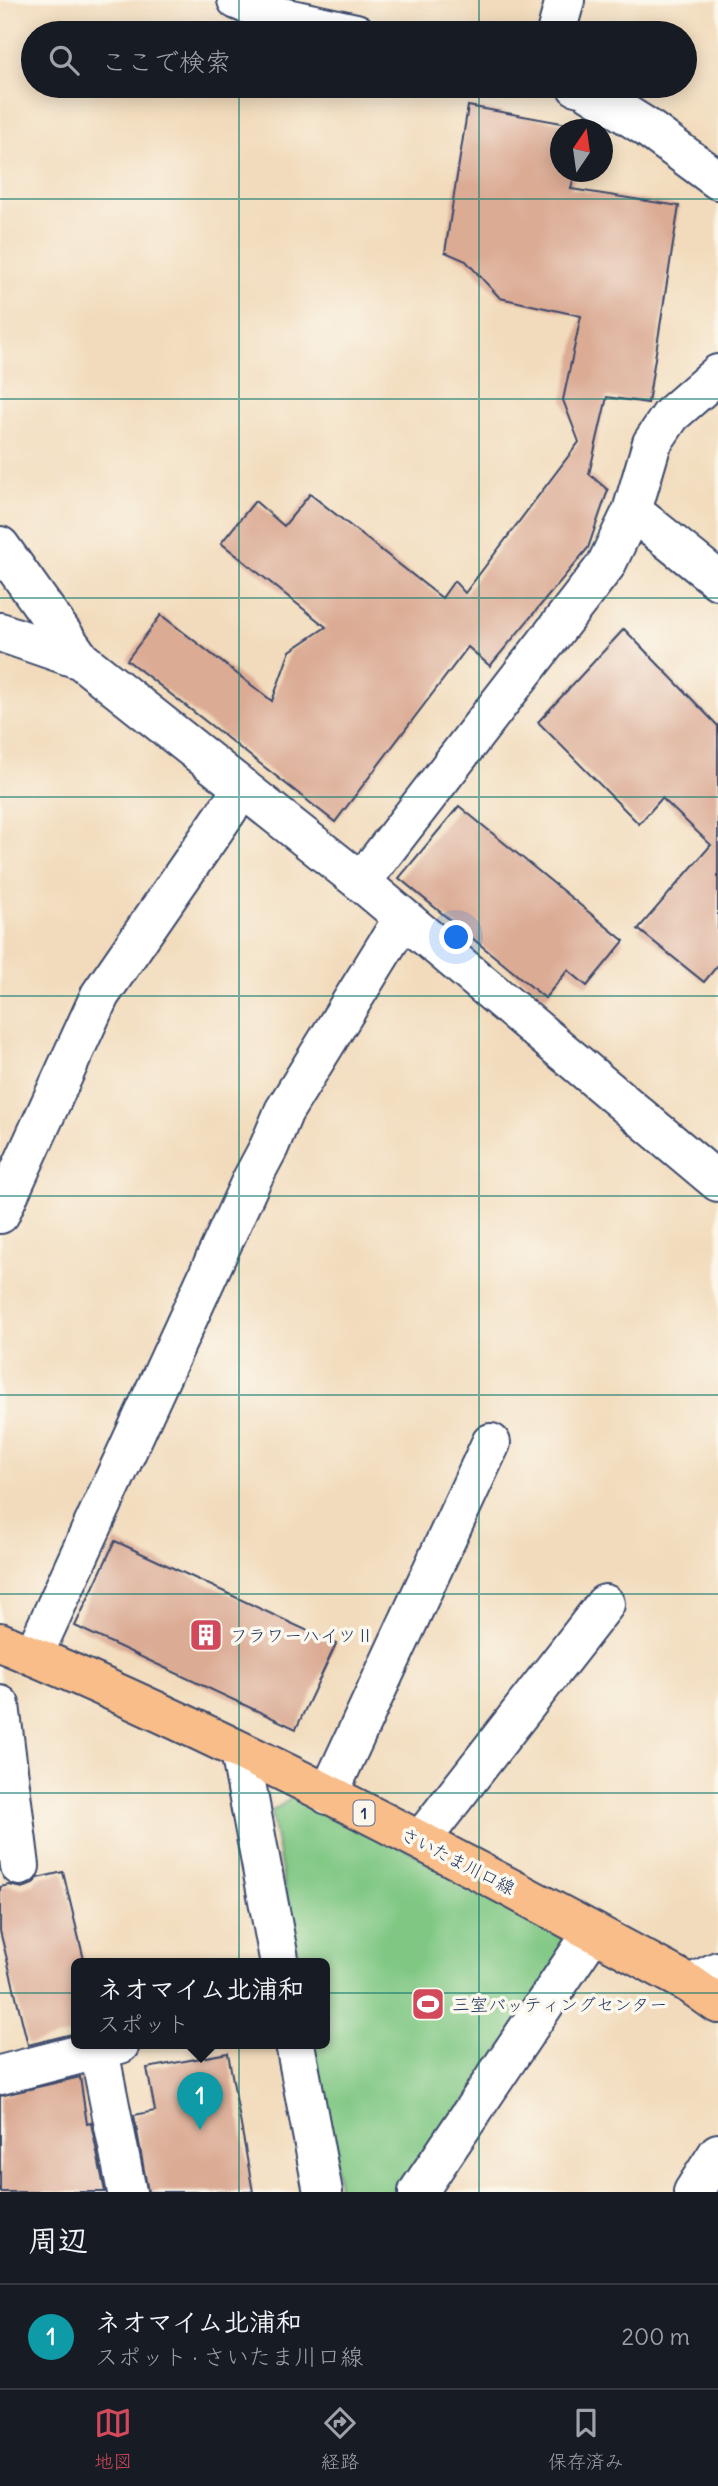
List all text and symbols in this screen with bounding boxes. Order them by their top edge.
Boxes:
search box [21,21,697,98]
icon: search [45,41,83,79]
text: ここで検索 [101,45,231,78]
north arrow [550,119,613,182]
your location [439,920,473,954]
building icon: フラワーハイツⅡ [187,1616,225,1654]
place label: フラワーハイツⅡ [230,1624,374,1647]
road number: 1 [354,1800,374,1826]
street label: さいたま川口線 [397,1822,519,1900]
popup [71,1958,330,2049]
text: ネオマイム北浦和 [97,1972,304,2005]
sports icon: 三室バッティングセンター [409,1985,447,2023]
place label: 三室バッティングセンター [452,1993,667,2016]
text: スポット [97,2009,189,2038]
pin: 1 [177,2072,223,2130]
text: 周辺 [28,2221,88,2259]
text: ネオマイム北浦和 [95,2305,301,2338]
text: 1 [46,2322,56,2351]
text: 200 m [621,2322,690,2351]
text: スポット · さいたま川口線 [95,2342,363,2371]
tab: 地図 [94,2404,132,2473]
tab: 経路 [321,2404,359,2473]
tab: 保存済み [548,2404,624,2473]

